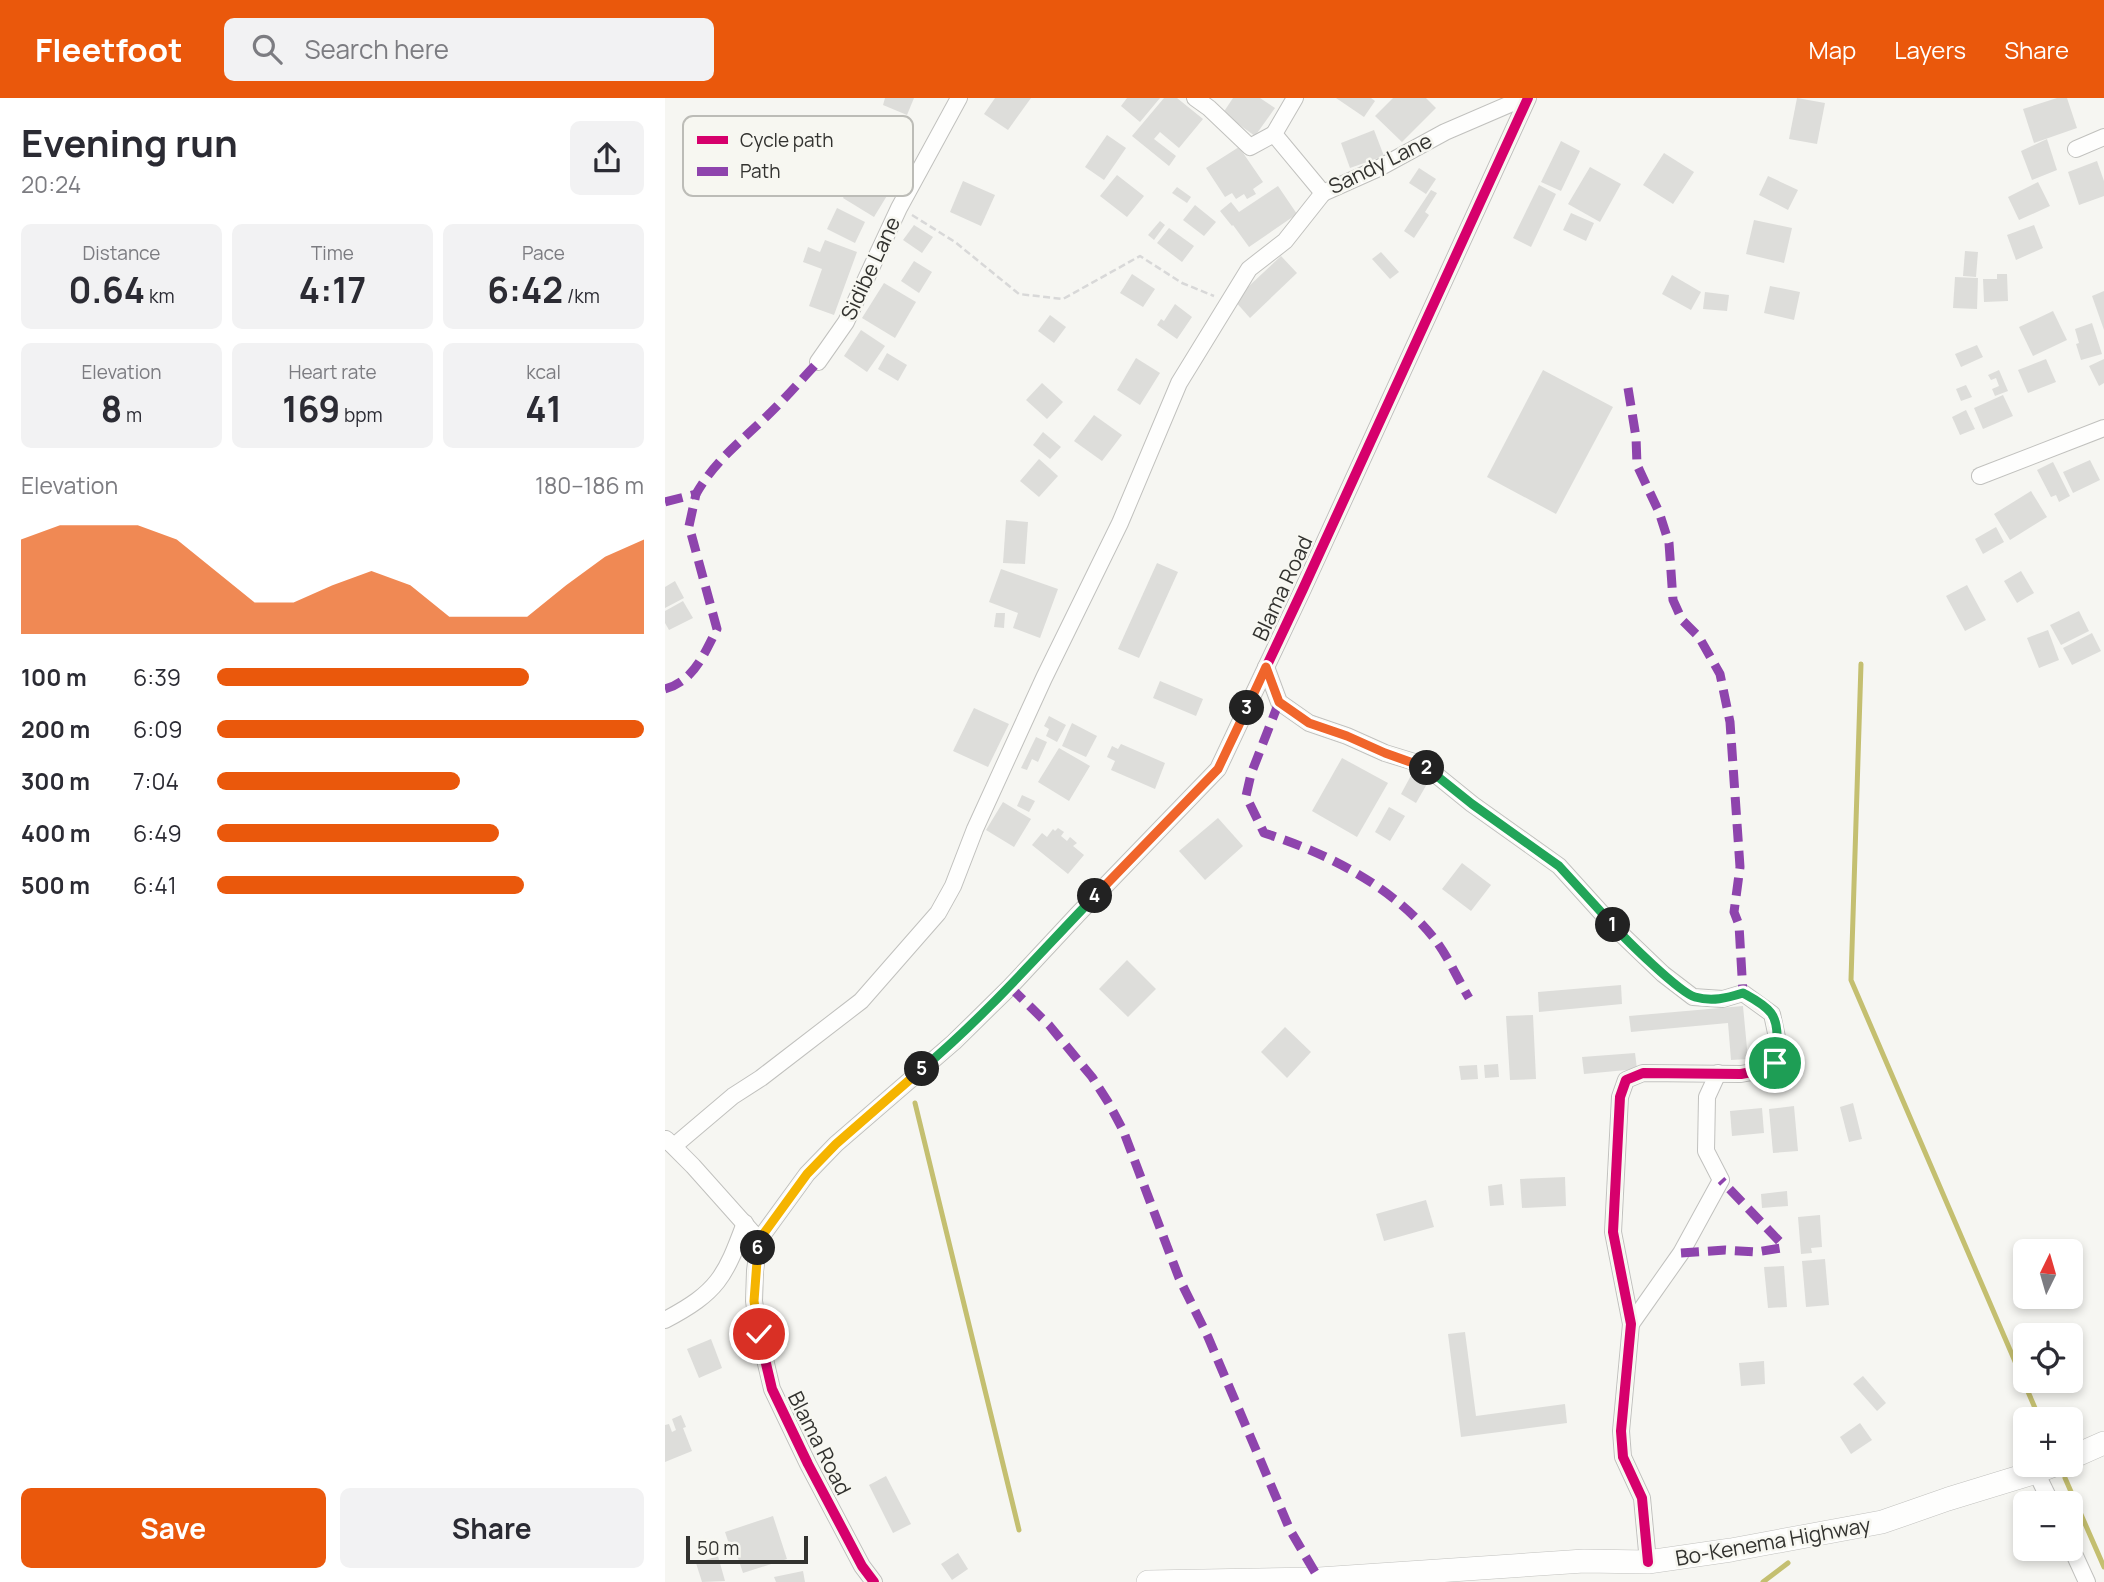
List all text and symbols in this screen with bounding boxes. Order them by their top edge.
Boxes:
search box [224,18,714,81]
text: Fleetfoot [35,27,182,72]
icon: search [248,30,286,68]
text: Search here [304,31,449,67]
text: Map [1809,33,1856,66]
text: Layers [1894,33,1966,66]
text: Share [2004,33,2069,66]
text: Evening run [21,116,238,168]
legend [683,116,913,196]
button: share [570,121,644,195]
street label: Sandy Lane [1324,126,1436,200]
text: Cycle path [740,127,834,153]
text: Path [740,158,780,184]
text: 20:24 [21,168,81,200]
street label: Sidibe Lane [834,212,906,324]
text: Distance [83,240,160,266]
text: Time [311,240,354,266]
text: Pace [522,240,565,266]
text: 0.64 [68,266,145,314]
text: 4:17 [299,266,366,314]
text: 6:42 [487,266,563,314]
text: km [145,283,175,309]
text: /km [563,283,600,309]
text: Elevation [81,359,162,385]
text: Heart rate [288,359,377,385]
text: kcal [526,359,561,385]
text: 8 [101,385,122,433]
text: 169 [282,385,340,433]
text: 41 [525,385,562,433]
text: m [122,402,142,428]
text: bpm [340,402,383,428]
text: Elevation [21,469,118,501]
text: 180–186 m [535,469,644,501]
street label: Blama Road [1245,531,1319,645]
text: 100 m [21,661,87,693]
text: 6:39 [133,661,181,693]
pin: 3 [1229,690,1265,726]
text: 3 [1241,694,1252,720]
text: 200 m [21,713,90,745]
text: 6:09 [133,713,182,745]
pin: 2 [1409,750,1445,786]
text: 2 [1421,754,1432,780]
text: 300 m [21,765,90,797]
text: 7:04 [133,765,179,797]
text: 400 m [21,817,91,849]
text: 6:49 [133,817,182,849]
text: 500 m [21,869,90,901]
text: 6:41 [133,869,177,901]
pin: 4 [1077,878,1113,914]
text: 4 [1089,882,1100,908]
pin: 1 [1595,908,1630,942]
text: 1 [1608,911,1617,937]
pin [1745,1033,1805,1093]
icon: arrive [1756,1044,1794,1082]
pin: 5 [905,1052,939,1086]
text: 5 [916,1055,927,1081]
pin: 6 [741,1230,775,1266]
text: 6 [752,1234,763,1260]
north arrow [2013,1239,2083,1309]
map controls [2013,1239,2083,1561]
pin [729,1304,789,1364]
icon: check [740,1315,778,1353]
button: locate [2013,1323,2083,1393]
street label: Blama Road [782,1386,858,1500]
button: + [2013,1407,2083,1477]
button: Save [21,1488,326,1568]
button: Share [340,1488,644,1568]
button: − [2013,1491,2083,1561]
street label: Bo-Kenema Highway [1673,1510,1873,1572]
scale bar [686,1533,809,1565]
text: 50 m [697,1535,739,1561]

